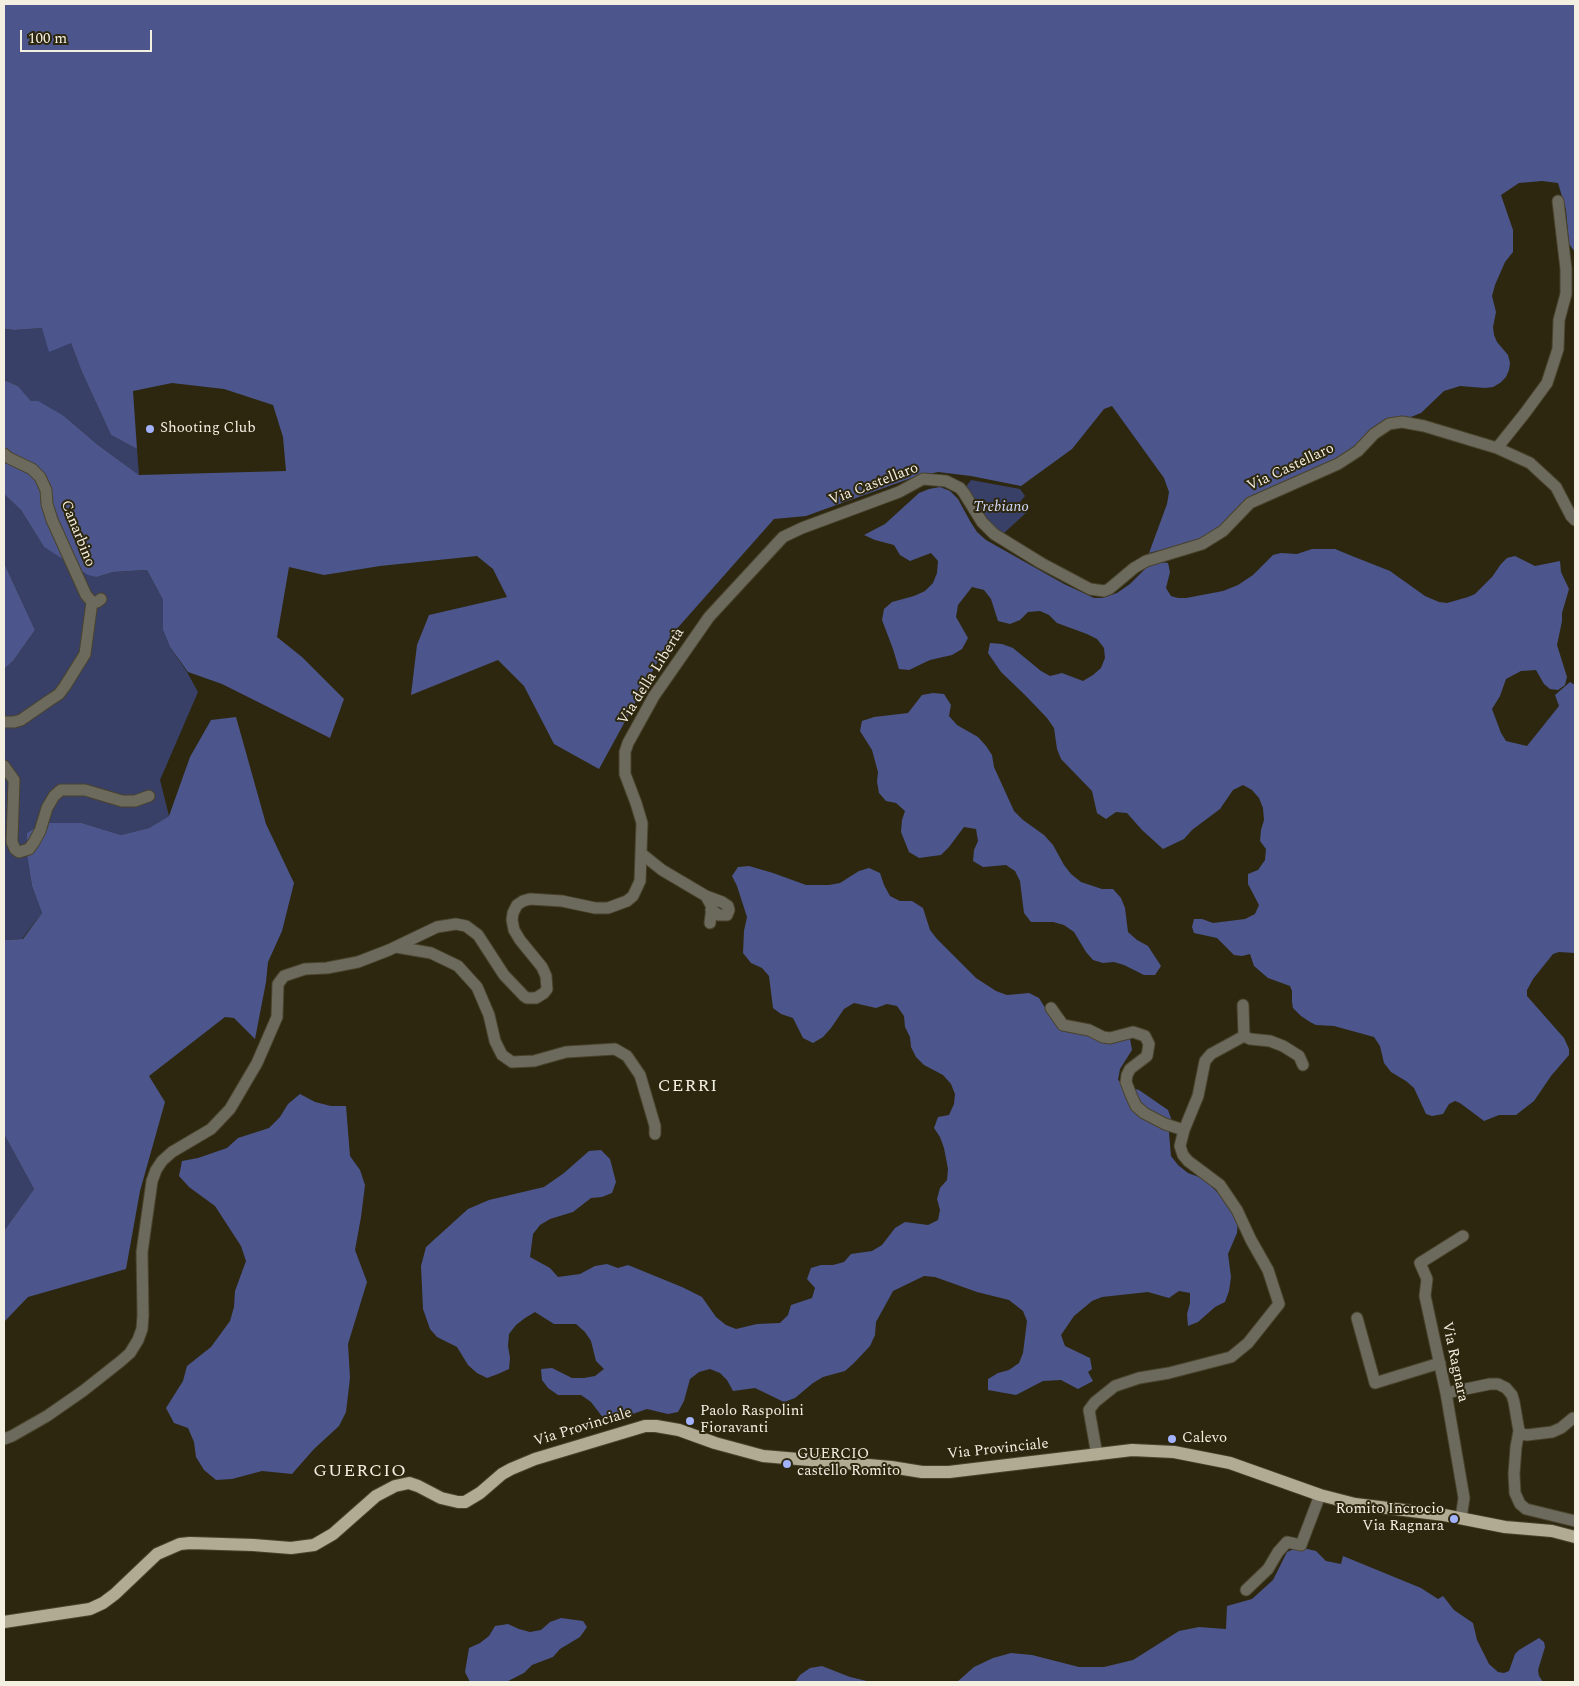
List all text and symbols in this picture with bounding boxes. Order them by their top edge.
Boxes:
scale bar [22,20,155,52]
text: 100 m [28,27,67,50]
place label: Shooting Club [160,420,256,438]
marker: Shooting Club [144,423,156,435]
street label: Via Castellaro [1245,440,1337,496]
street label: Via Castellaro [827,460,921,510]
street label: Canarbino [56,498,98,570]
park label: Trebiano [973,499,1029,517]
street label: Via della Libertà [615,625,689,729]
district label: CERRI [657,1076,719,1098]
street label: Via Ragnara [1437,1320,1471,1404]
place label: Paolo Raspolini Fioravanti [700,1403,804,1438]
street label: Via Provinciale [532,1405,634,1451]
marker: Paolo Raspolini Fioravanti [684,1415,696,1427]
place label: Calevo [1182,1430,1227,1448]
marker: Calevo [1166,1433,1178,1445]
street label: Via Provinciale [946,1436,1050,1464]
place label: GUERCIO castello Romito [797,1446,900,1481]
marker: GUERCIO castello Romito [781,1458,793,1470]
district label: GUERCIO [312,1461,408,1483]
place label: Romito Incrocio Via Ragnara [1335,1501,1444,1536]
marker: Romito Incrocio Via Ragnara [1448,1513,1460,1525]

